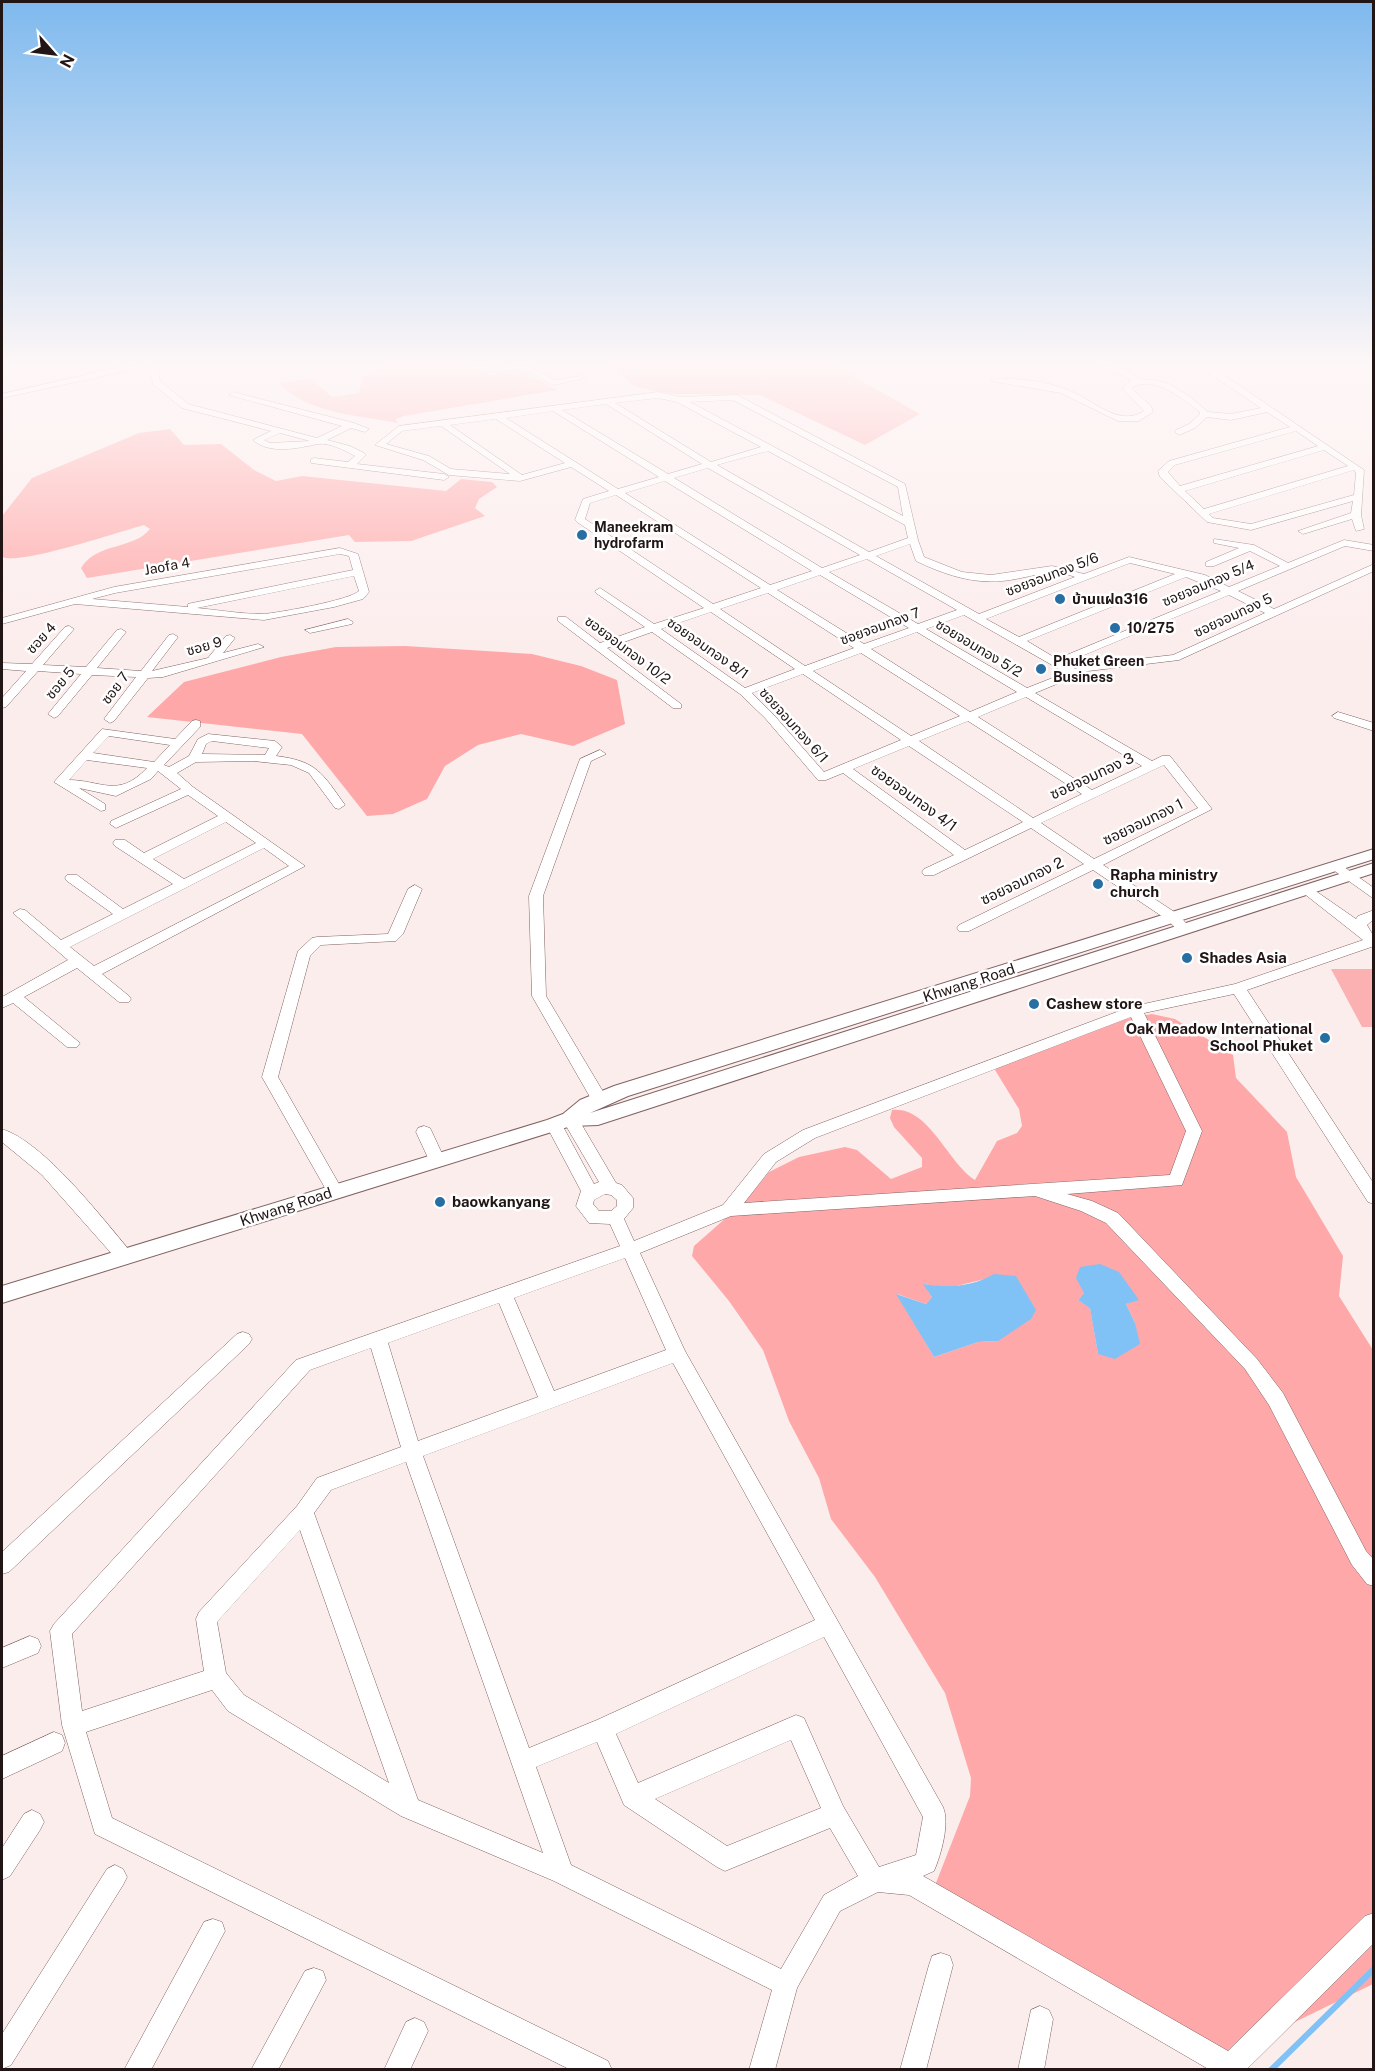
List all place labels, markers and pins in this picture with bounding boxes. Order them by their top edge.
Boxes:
place label: Maneekram hydrofarm [594,519,673,551]
marker: Maneekram hydrofarm [575,528,589,542]
place label: บ้านแฝด316 [1072,591,1148,607]
marker: บ้านแฝด316 [1053,592,1067,606]
place label: 10/275 [1127,620,1174,636]
marker: 10/275 [1108,621,1122,635]
place label: Phuket Green Business [1053,653,1144,685]
marker: Phuket Green Business [1034,662,1048,676]
place label: Rapha ministry church [1110,866,1218,900]
marker: Rapha ministry church [1091,877,1105,891]
place label: Shades Asia [1199,949,1287,966]
marker: Shades Asia [1180,951,1194,965]
place label: Cashew store [1046,995,1143,1012]
marker: Cashew store [1027,997,1041,1011]
place label: Oak Meadow International School Phuket [1126,1020,1313,1054]
marker: Oak Meadow International School Phuket [1318,1031,1332,1045]
place label: baowkanyang [452,1193,551,1210]
marker: baowkanyang [433,1195,447,1209]

